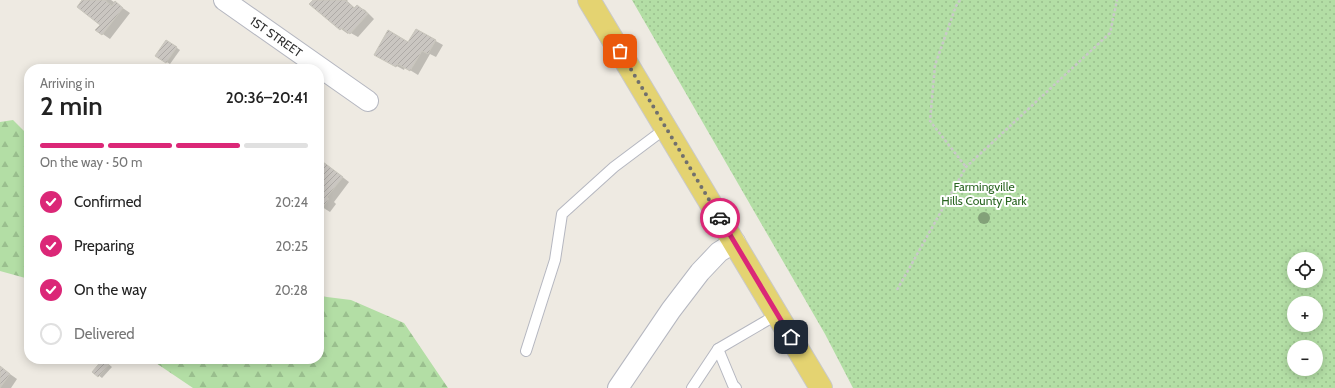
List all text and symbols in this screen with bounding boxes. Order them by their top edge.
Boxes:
street label: 1ST STREET [247,13,306,60]
pin [603,34,637,68]
icon: bag [609,40,631,62]
text: Arriving in [40,75,95,91]
text: 20:36–20:41 [226,89,308,107]
text: 2 min [40,90,103,122]
text: On the way · 50 m [40,154,142,170]
park label: Farmingville Hills County Park [941,179,1027,208]
icon: check [40,191,62,213]
text: Confirmed [74,193,142,211]
text: 20:24 [275,194,308,210]
courier [700,198,740,238]
icon: car [709,207,731,229]
icon: check [40,235,62,257]
text: Preparing [74,237,134,255]
text: 20:25 [276,238,308,254]
map controls [1287,252,1323,376]
button: locate [1287,252,1323,288]
icon: check [40,279,62,301]
text: On the way [74,281,147,299]
text: 20:28 [275,282,308,298]
button: + [1287,296,1323,332]
pin [774,320,808,354]
text: Delivered [74,325,135,343]
icon: home [780,326,802,348]
button: − [1287,340,1323,376]

